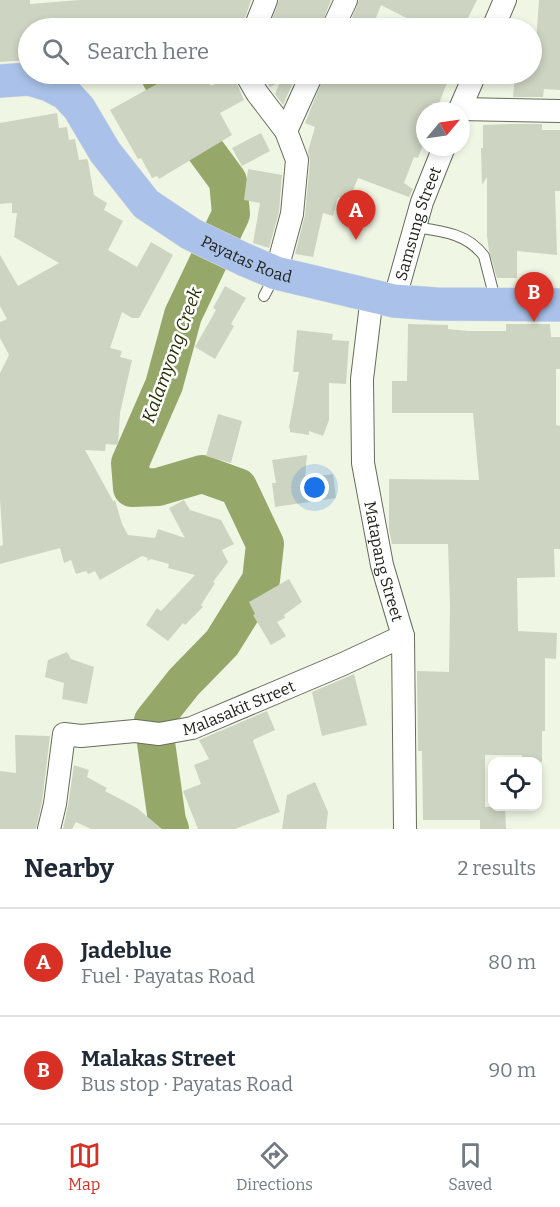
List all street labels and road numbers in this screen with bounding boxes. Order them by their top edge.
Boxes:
street label: Samsung Street [391,164,445,283]
street label: Payatas Road [198,231,295,287]
street label: Matapang Street [360,500,407,624]
street label: Malasakit Street [181,676,298,740]

